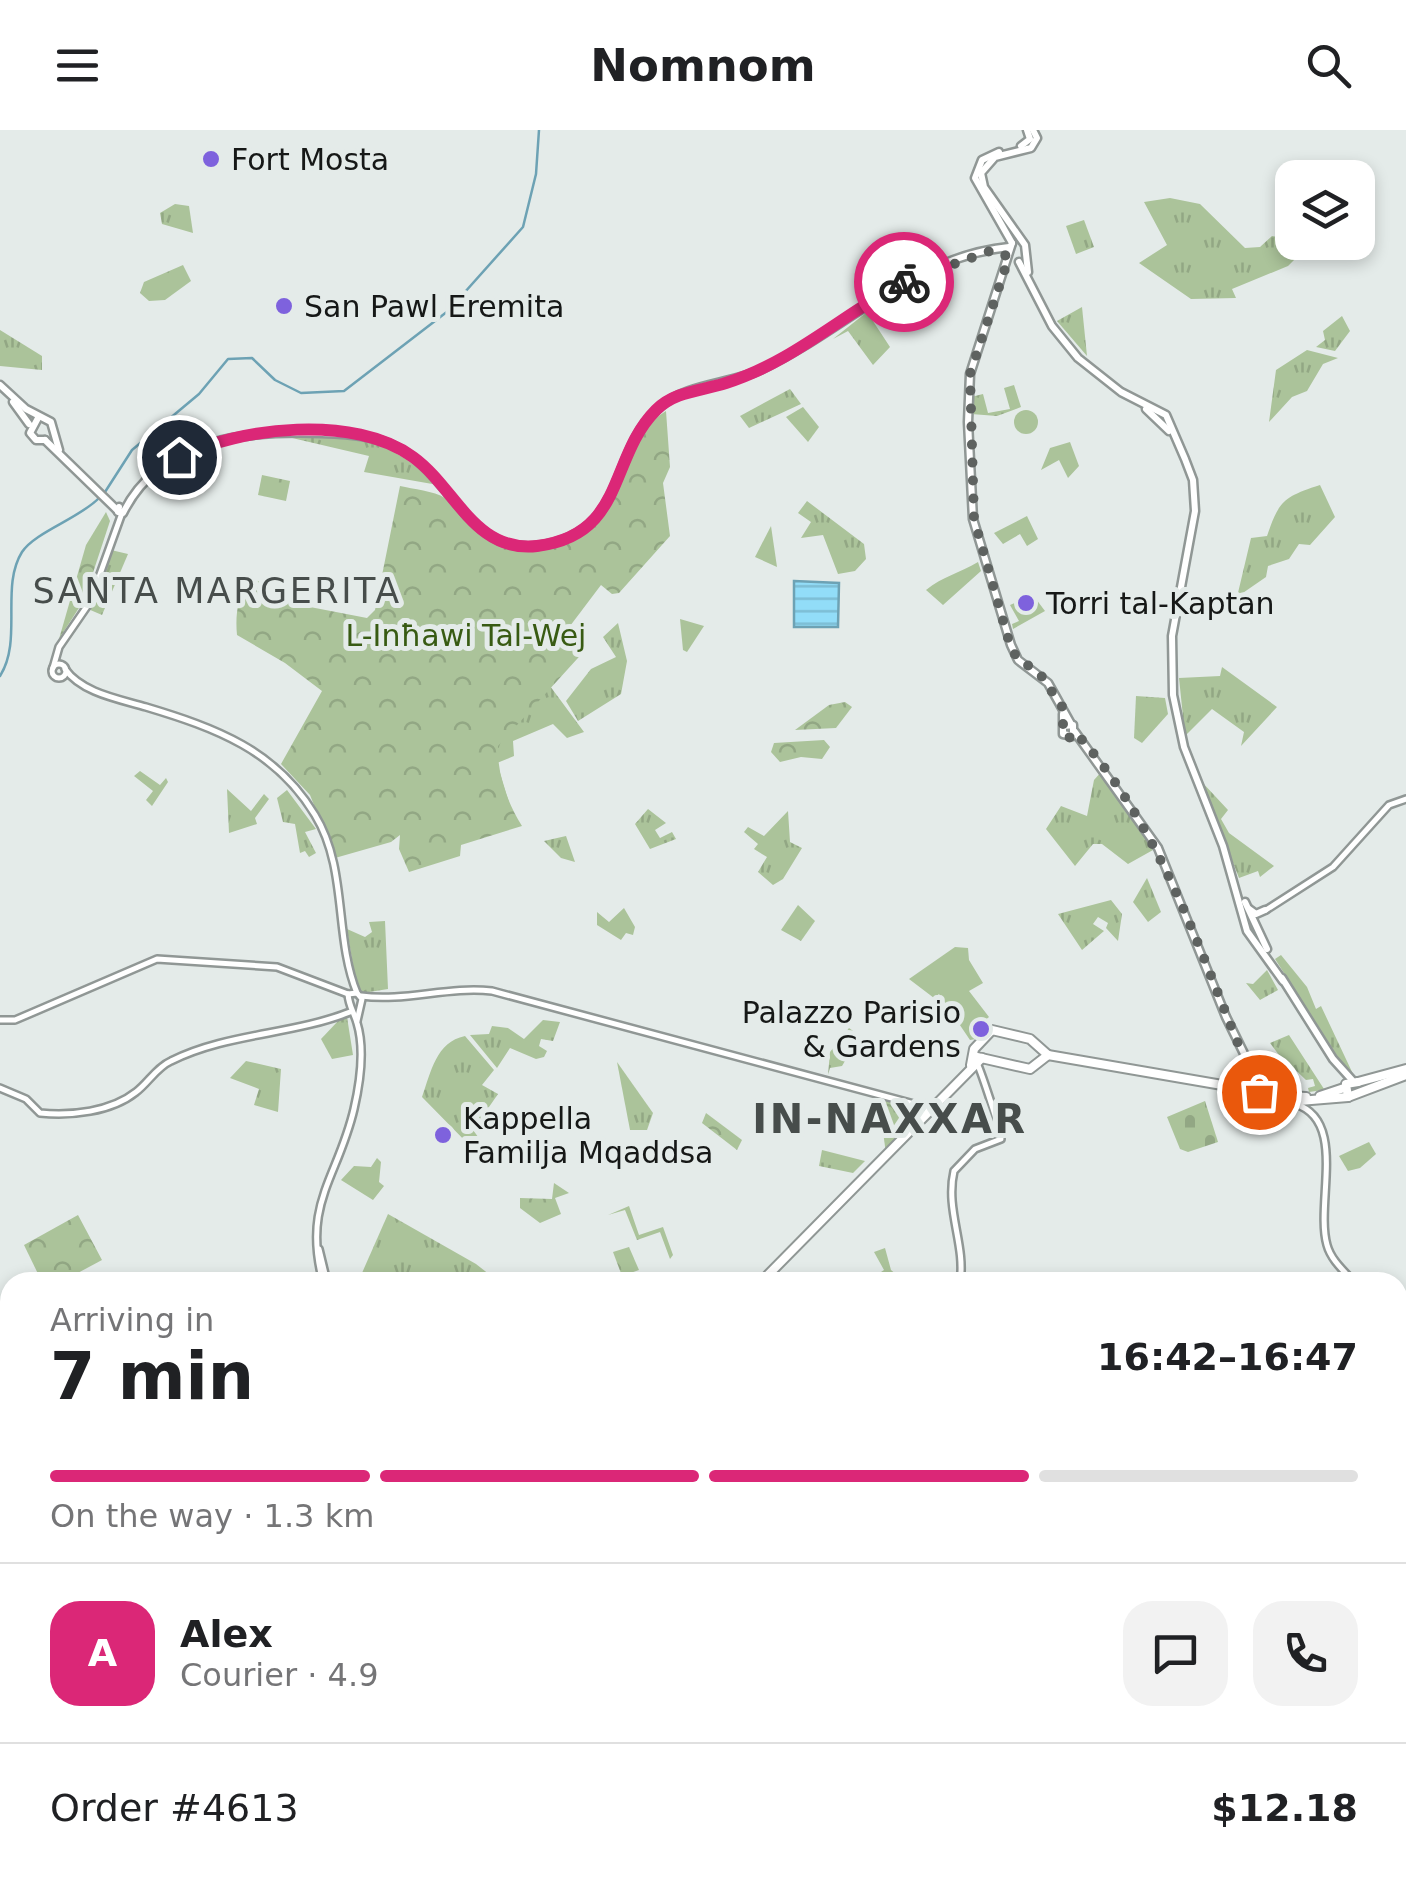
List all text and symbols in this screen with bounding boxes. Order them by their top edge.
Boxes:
icon: menu [50,38,105,93]
icon: search [1301,38,1356,93]
text: Nomnom [590,39,816,92]
place label: Fort Mosta [231,142,389,177]
marker: Fort Mosta [200,148,222,170]
map controls [1275,160,1375,260]
button: layers [1275,160,1375,260]
courier [854,232,954,332]
icon: bike [877,255,932,310]
place label: San Pawl Eremita [304,289,564,324]
marker: San Pawl Eremita [273,295,295,317]
pin [137,415,222,500]
icon: home [152,430,207,485]
district label: SANTA MARGERITA [32,571,402,611]
place label: Torri tal-Kaptan [1045,586,1275,621]
marker: Torri tal-Kaptan [1015,592,1037,614]
park label: L-Inħawi Tal-Wej [346,618,586,653]
place label: Palazzo Parisio & Gardens [742,995,961,1064]
marker: Palazzo Parisio & Gardens [970,1018,992,1040]
pin [1217,1050,1302,1135]
icon: bag [1232,1065,1287,1120]
district label: IN-NAXXAR [752,1096,1028,1142]
place label: Kappella Familja Mqaddsa [463,1101,713,1170]
marker: Kappella Familja Mqaddsa [432,1124,454,1146]
text: Arriving in [50,1301,214,1339]
text: 16:42–16:47 [1097,1335,1358,1379]
text: 7 min [50,1339,254,1414]
text: On the way · 1.3 km [50,1497,374,1535]
button: chat [1123,1601,1228,1706]
button: phone [1253,1601,1358,1706]
text: Alex [180,1612,273,1656]
text: A [88,1631,117,1675]
text: Courier · 4.9 [180,1656,379,1694]
text: Order #4613 [50,1786,299,1830]
text: $12.18 [1211,1786,1358,1830]

